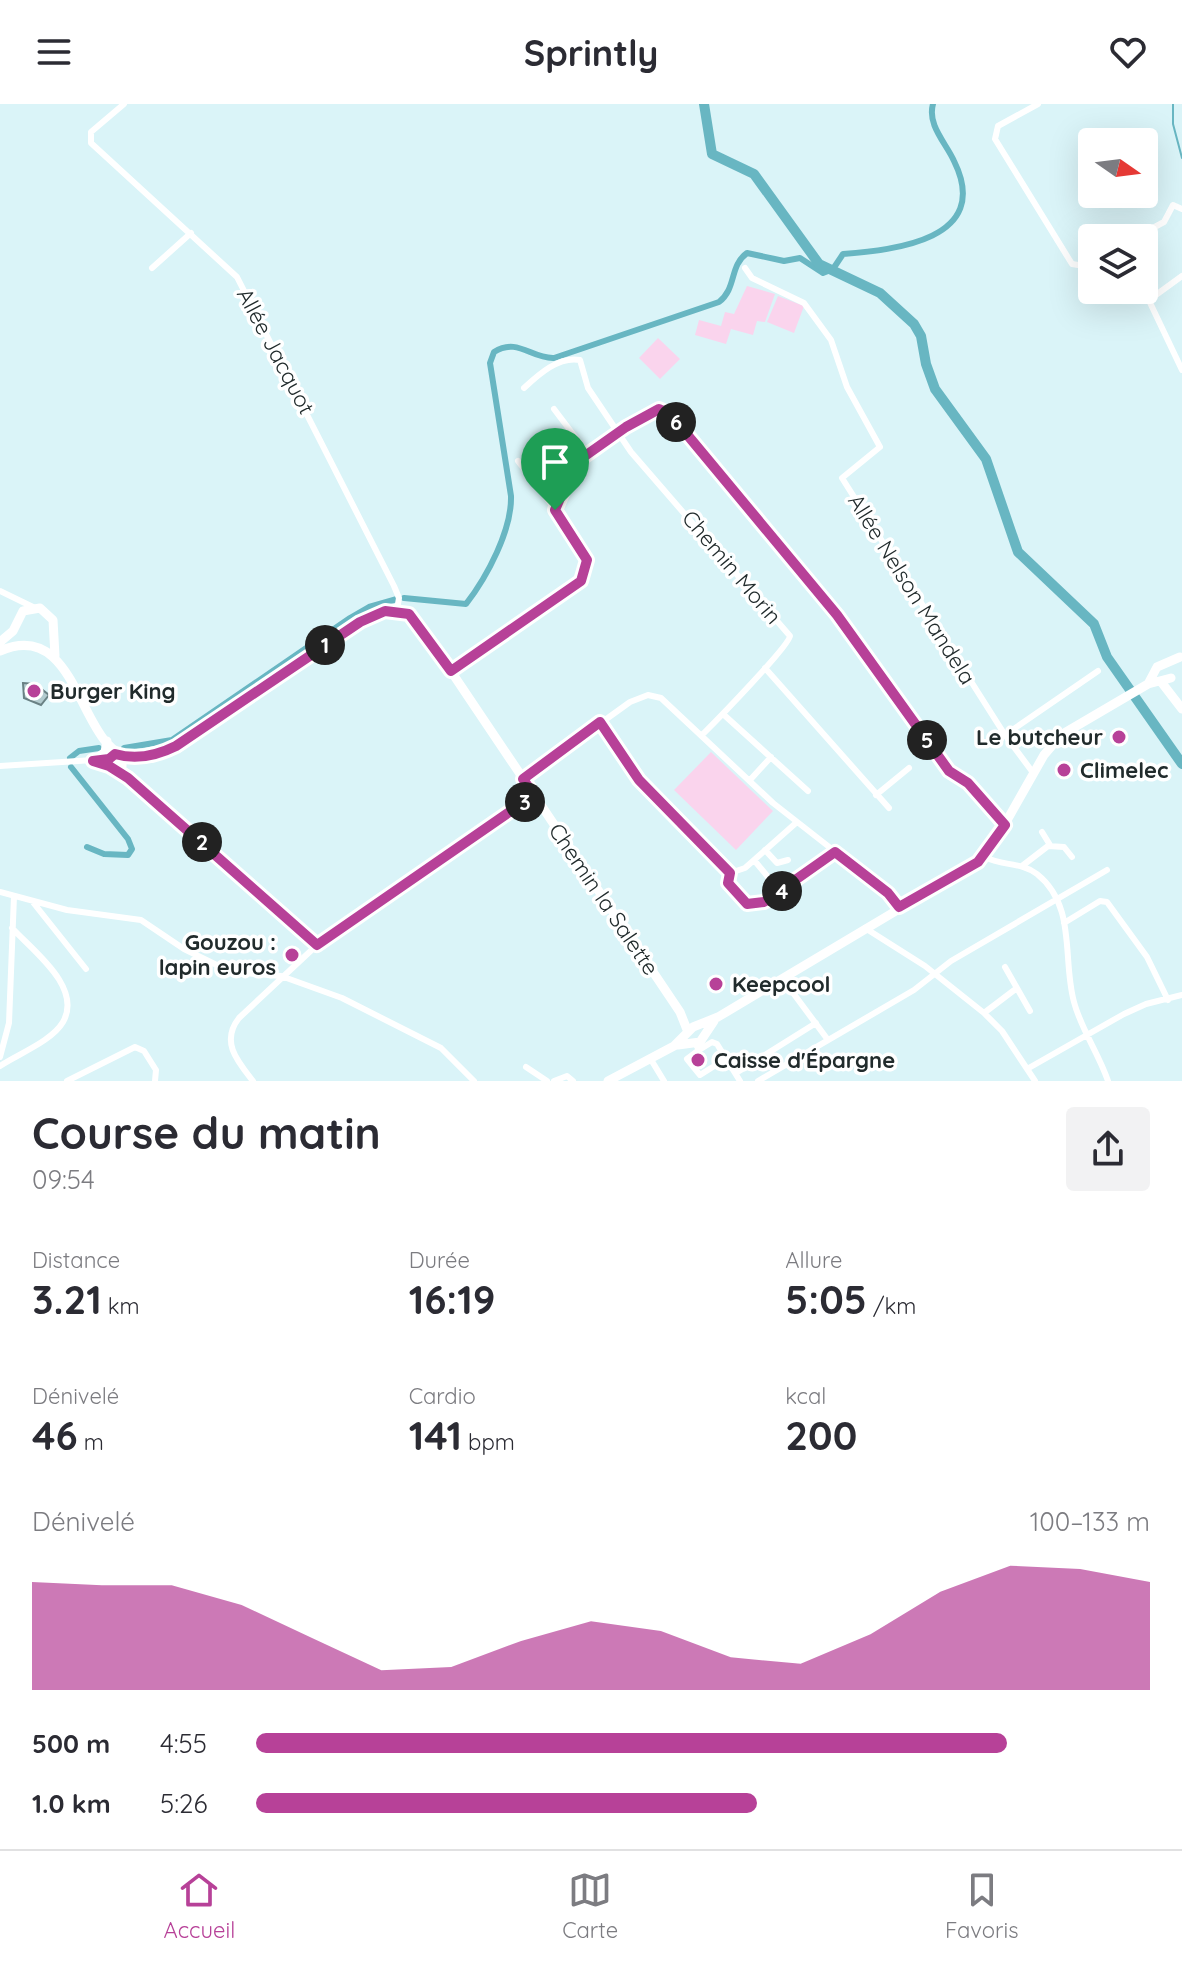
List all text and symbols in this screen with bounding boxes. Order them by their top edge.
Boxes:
icon: menu [32,30,76,74]
text: Sprintly [524,30,658,75]
icon: heart [1106,30,1150,74]
north arrow [1078,128,1158,208]
map controls [1078,128,1158,304]
button: layers [1078,224,1158,304]
street label: Allée Jacquot [231,283,321,419]
pin: 6 [656,402,696,442]
text: 6 [670,408,682,436]
pin [521,428,589,510]
icon: arrive [533,440,577,484]
street label: Allée Nelson Mandela [842,489,982,689]
street label: Chemin Morin [676,504,788,630]
pin: 1 [305,625,345,665]
text: 1 [321,631,329,659]
place label: Burger King [50,677,176,705]
marker: Burger King [25,682,43,700]
pin: 5 [907,720,947,760]
place label: Le butcheur [976,723,1103,751]
text: 5 [921,726,933,754]
marker: Le butcheur [1110,728,1128,746]
place label: Climelec [1080,756,1168,784]
marker: Climelec [1055,761,1073,779]
pin: 3 [505,782,545,822]
text: 3 [519,788,531,816]
street label: Chemin la Salette [543,818,665,980]
pin: 2 [182,822,222,862]
text: 2 [196,828,208,856]
pin: 4 [762,871,802,911]
text: 4 [776,877,788,905]
place label: Gouzou : lapin euros [159,928,276,981]
marker: Gouzou : lapin euros [283,946,301,964]
place label: Keepcool [732,970,831,998]
marker: Keepcool [707,975,725,993]
place label: Caisse d'Épargne [714,1046,895,1074]
marker: Caisse d'Épargne [689,1051,707,1069]
text: Course du matin [32,1105,381,1160]
button: share [1066,1107,1150,1191]
text: 09:54 [32,1163,95,1196]
text: Distance [32,1246,120,1274]
text: Durée [409,1246,470,1274]
text: Allure [785,1246,843,1274]
text: 3.21 [32,1274,102,1324]
text: 16:19 [409,1274,496,1324]
text: 5:05 [785,1274,867,1324]
text: km [102,1292,140,1320]
text: /km [867,1292,916,1320]
text: Dénivelé [32,1382,119,1410]
text: Cardio [409,1382,476,1410]
text: kcal [785,1382,826,1410]
text: 46 [32,1410,78,1460]
text: 141 [409,1410,462,1460]
text: 200 [785,1410,857,1460]
text: m [78,1428,104,1456]
text: bpm [462,1428,515,1456]
text: Dénivelé [32,1505,135,1538]
text: 100–133 m [1030,1505,1150,1538]
text: 500 m [32,1727,110,1760]
text: 4:55 [160,1727,207,1760]
text: 1.0 km [32,1787,111,1820]
text: 5:26 [160,1787,207,1820]
tab: Accueil [163,1868,235,1944]
tab: Carte [562,1868,618,1944]
tab: Favoris [945,1868,1018,1944]

